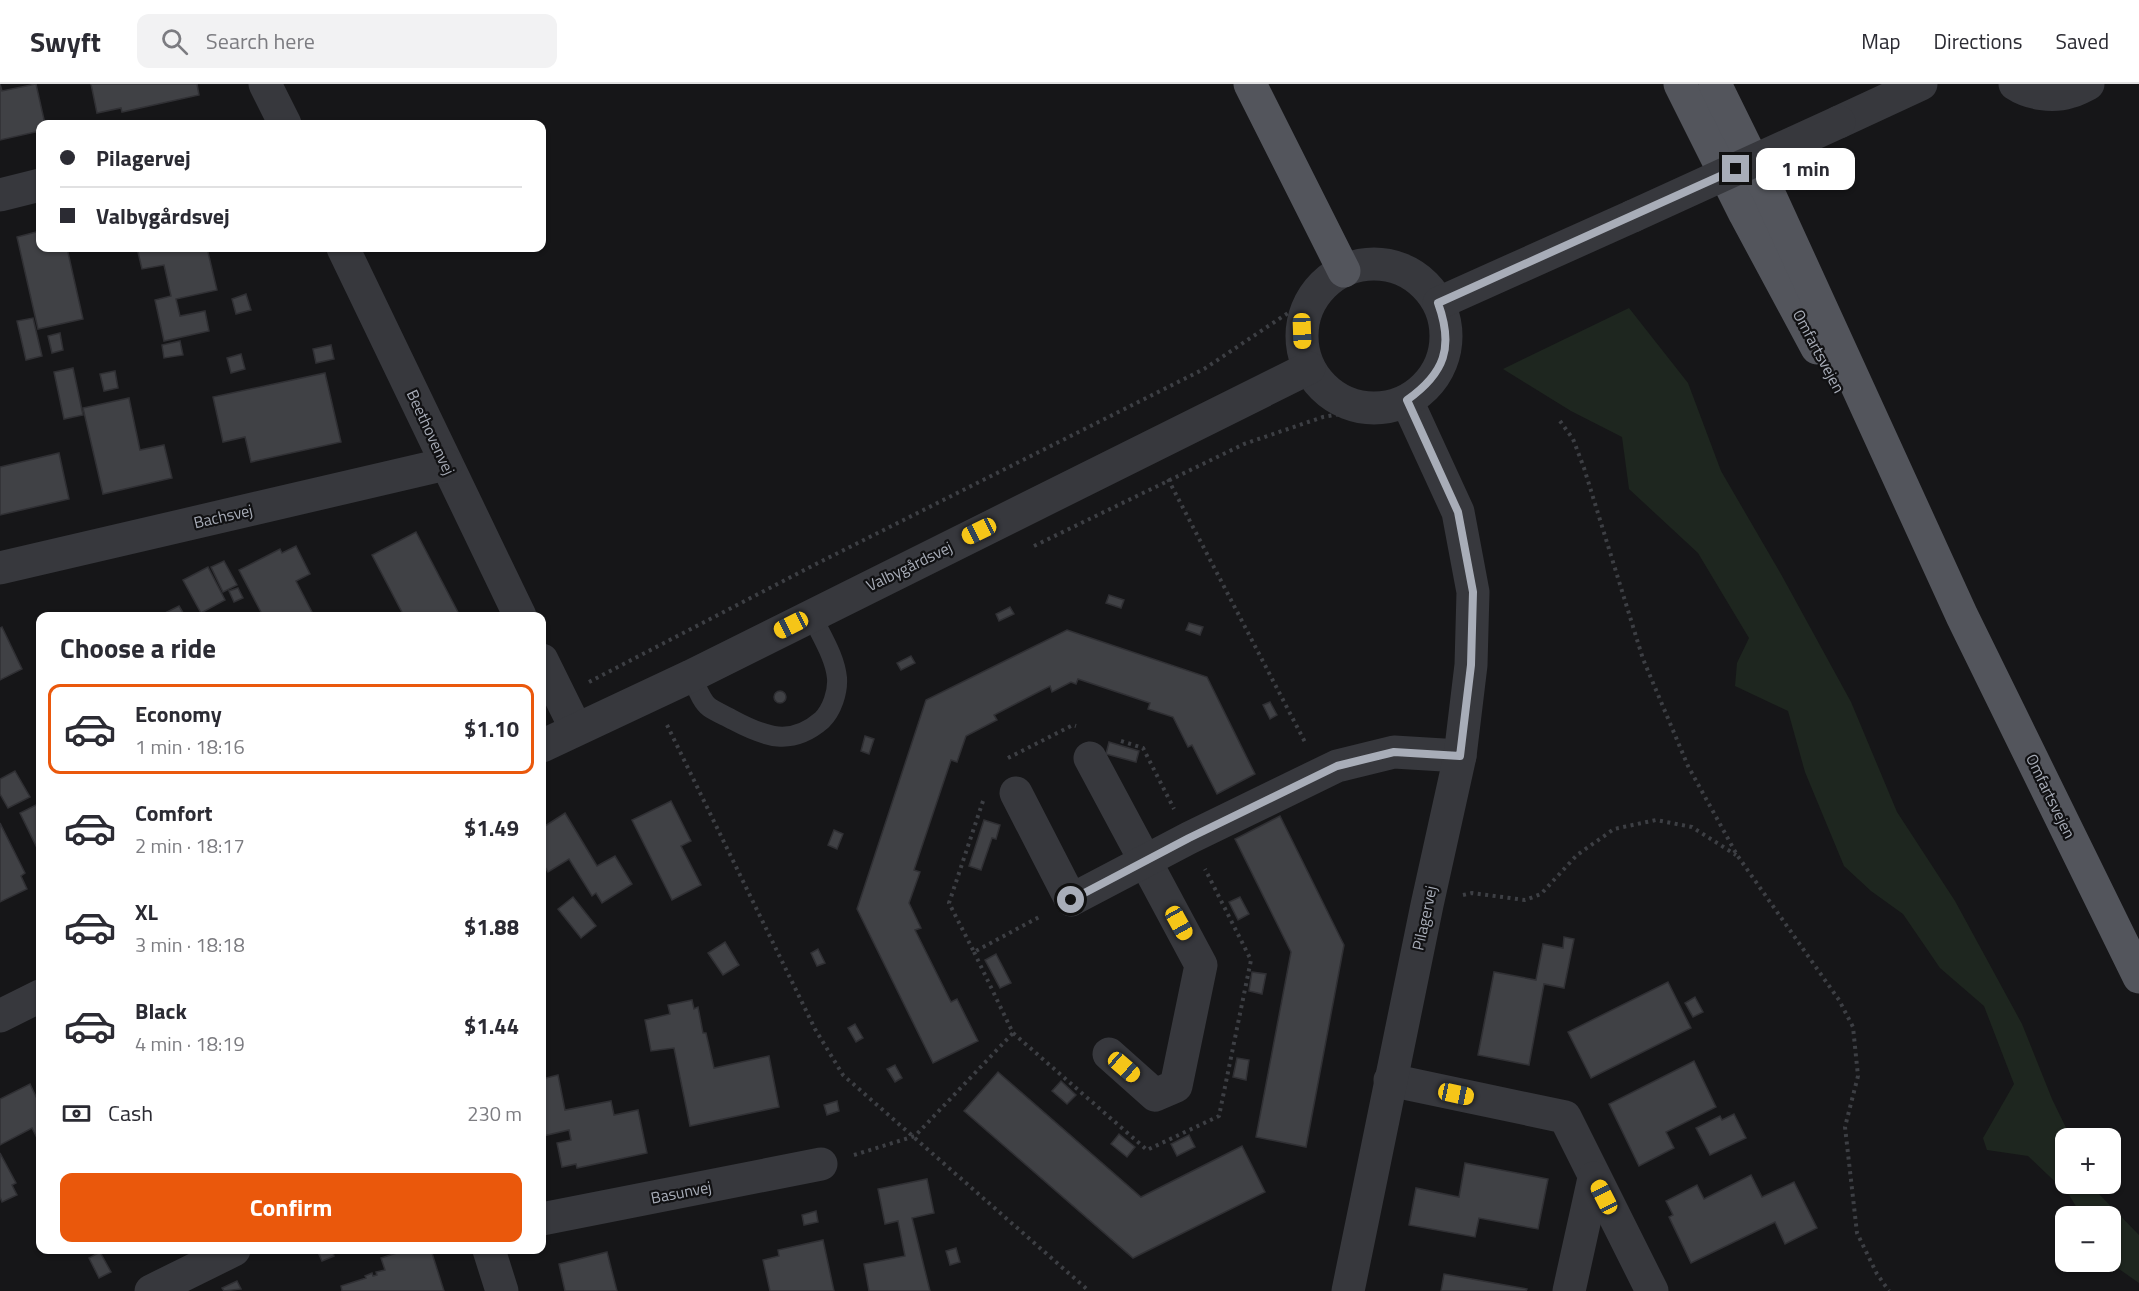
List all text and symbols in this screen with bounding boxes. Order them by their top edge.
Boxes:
search box [137,14,557,68]
text: Swyft [30,20,101,63]
text: Search here [206,24,315,58]
icon: search [158,25,191,58]
text: Map [1861,25,1901,57]
text: Directions [1934,25,2023,57]
text: Saved [2056,25,2109,57]
text: Pilagervej [96,141,191,175]
callout: 1 min [1757,148,1856,190]
text: 1 min [1781,153,1830,184]
route end [1722,155,1749,182]
text: Valbygårdsvej [96,199,230,233]
street label: Omfartsvejen [1787,305,1851,397]
car [1292,313,1312,349]
street label: Beethovenvej [401,385,461,479]
street label: Bachsvej [191,498,255,534]
car [959,515,999,547]
street label: Valbygårdsvej [862,535,956,597]
car [771,609,811,641]
text: Choose a ride [60,627,216,668]
text: Economy [135,697,222,731]
icon: car [63,702,117,756]
text: $1.10 [464,712,519,746]
text: 1 min · 18:16 [135,731,245,762]
street label: Omfartsvejen [2020,750,2082,842]
text: Comfort [135,796,213,830]
icon: car [63,801,117,855]
text: $1.49 [464,811,519,845]
text: 2 min · 18:17 [135,830,245,861]
street label: Pilagervej [1405,883,1443,953]
route start [1057,886,1084,913]
text: XL [135,895,158,929]
icon: car [63,900,117,954]
car [1162,903,1196,943]
text: $1.88 [464,910,519,944]
text: 3 min · 18:18 [135,929,245,960]
text: Black [135,994,187,1028]
icon: car [63,999,117,1053]
text: $1.44 [464,1009,519,1043]
text: 4 min · 18:19 [135,1028,245,1059]
car [1105,1048,1143,1086]
car [1437,1081,1475,1107]
text: Cash [108,1096,153,1130]
icon: cash [60,1097,93,1130]
text: 230 m [467,1098,522,1129]
map controls [2055,1128,2121,1272]
button: + [2055,1128,2121,1194]
button: Confirm [60,1173,522,1242]
street label: Basunvej [649,1174,713,1210]
car [1588,1177,1620,1217]
button: − [2055,1206,2121,1272]

